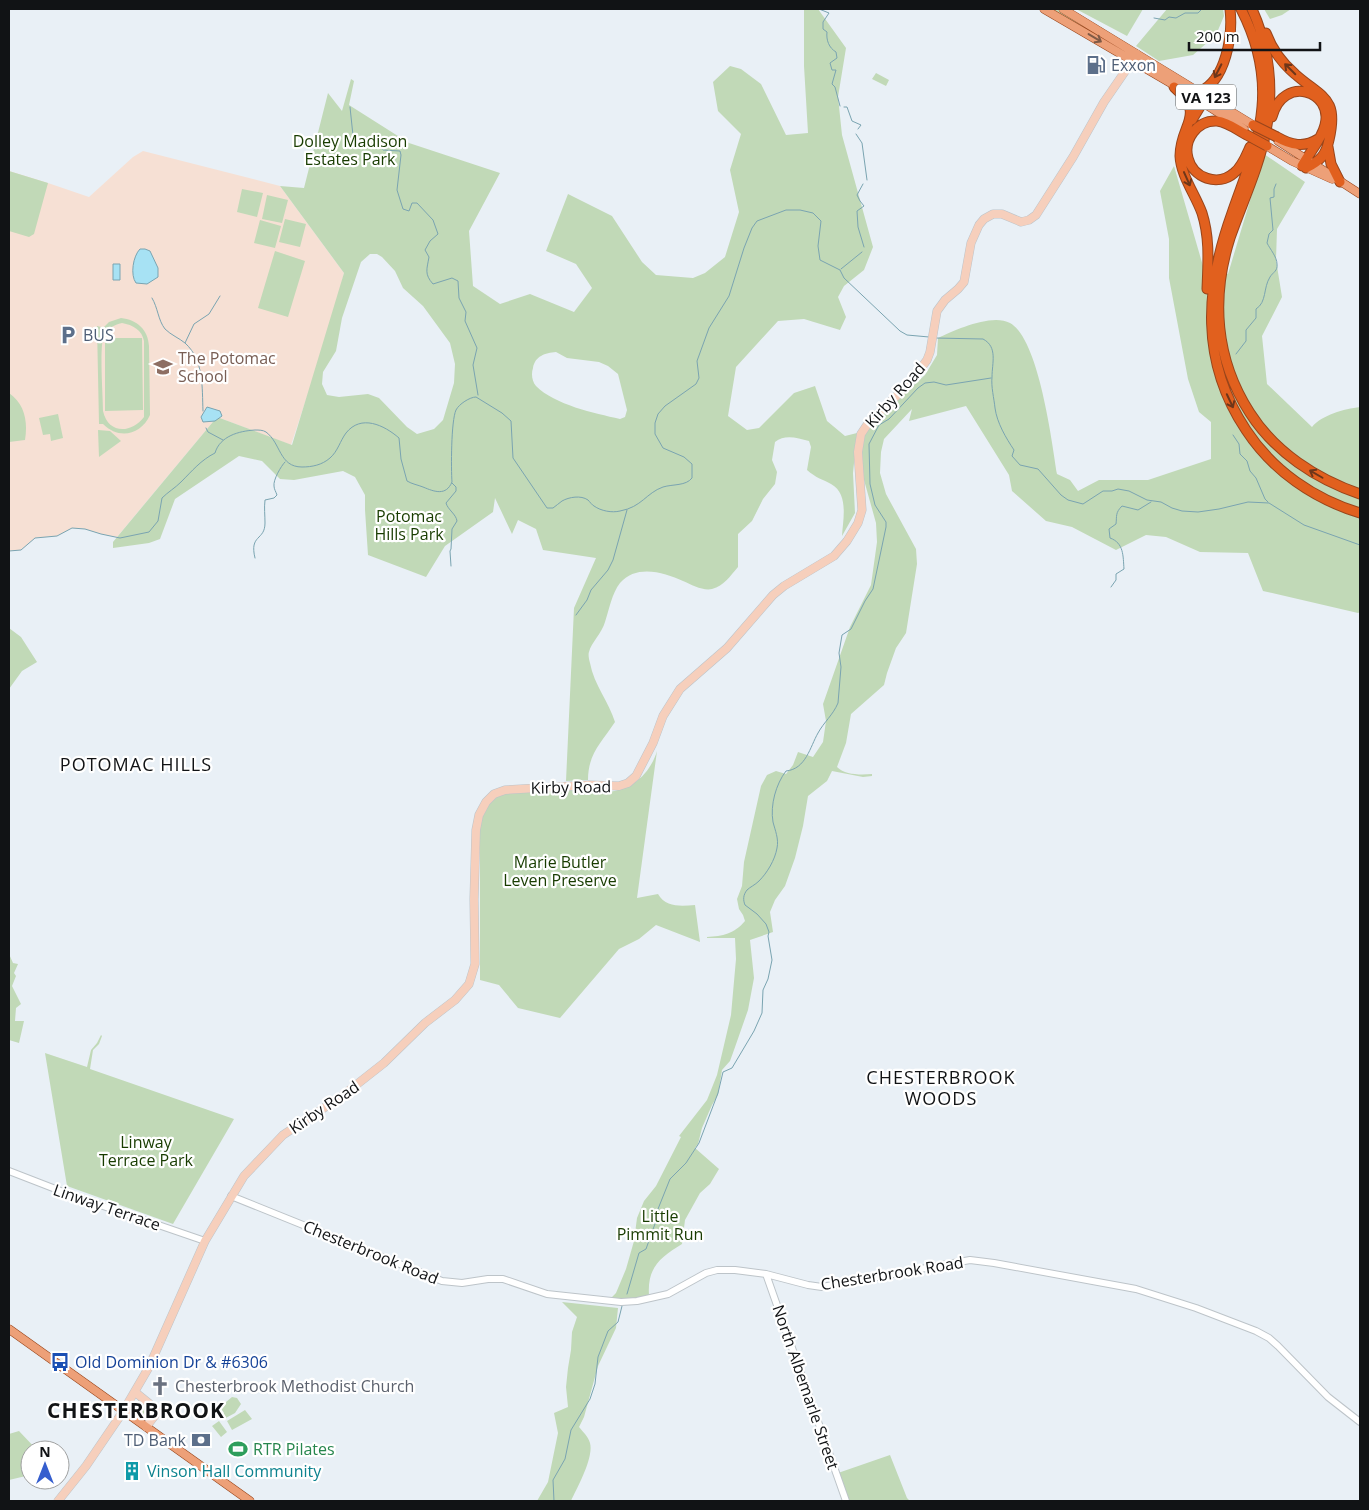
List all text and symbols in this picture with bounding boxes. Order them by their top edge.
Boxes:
scale bar [1189,20,1320,52]
text: 200 m [1196,26,1240,46]
one-way arrow [1087,34,1101,44]
fuel station icon: Exxon [1085,54,1107,76]
place label: Exxon [1111,54,1156,76]
one-way arrow [1284,63,1296,75]
one-way arrow [1213,64,1223,79]
road number: VA 123 [1176,84,1236,110]
park label: Dolley Madison Estates Park [293,130,407,170]
one-way arrow [1182,171,1192,186]
parking icon: BUS [57,324,79,346]
place label: BUS [83,324,114,346]
place label: The Potomac School [178,347,276,387]
school or university icon: The Potomac School [152,356,174,378]
street label: Kirby Road [860,358,930,432]
one-way arrow [1226,393,1235,408]
one-way arrow [1309,469,1323,479]
park label: Potomac Hills Park [374,505,444,545]
district label: POTOMAC HILLS [60,752,212,776]
street label: Kirby Road [531,775,611,799]
park label: Marie Butler Leven Preserve [503,851,617,891]
district label: CHESTERBROOK WOODS [866,1065,1016,1110]
street label: Kirby Road [284,1075,364,1139]
park label: Linway Terrace Park [99,1131,194,1171]
street label: Linway Terrace [50,1178,164,1236]
park label: Little Pimmit Run [617,1205,703,1245]
street label: Chesterbrook Road [300,1215,442,1289]
street label: Chesterbrook Road [819,1251,965,1295]
street label: North Albemarle Street [767,1302,845,1473]
bus stop icon: Old Dominion Dr & #6306 [49,1351,71,1373]
place label: Old Dominion Dr & #6306 [75,1351,268,1373]
church icon: Chesterbrook Methodist Church [149,1375,171,1397]
place label: Chesterbrook Methodist Church [175,1375,414,1397]
district label: CHESTERBROOK [47,1396,225,1424]
place label: TD Bank [124,1429,187,1451]
bank icon: TD Bank [190,1429,212,1451]
sports icon: RTR Pilates [227,1438,249,1460]
place label: RTR Pilates [253,1438,335,1460]
north arrow [20,1440,70,1490]
text: N [39,1442,51,1461]
building icon: Vinson Hall Community [121,1460,143,1482]
place label: Vinson Hall Community [147,1460,322,1482]

